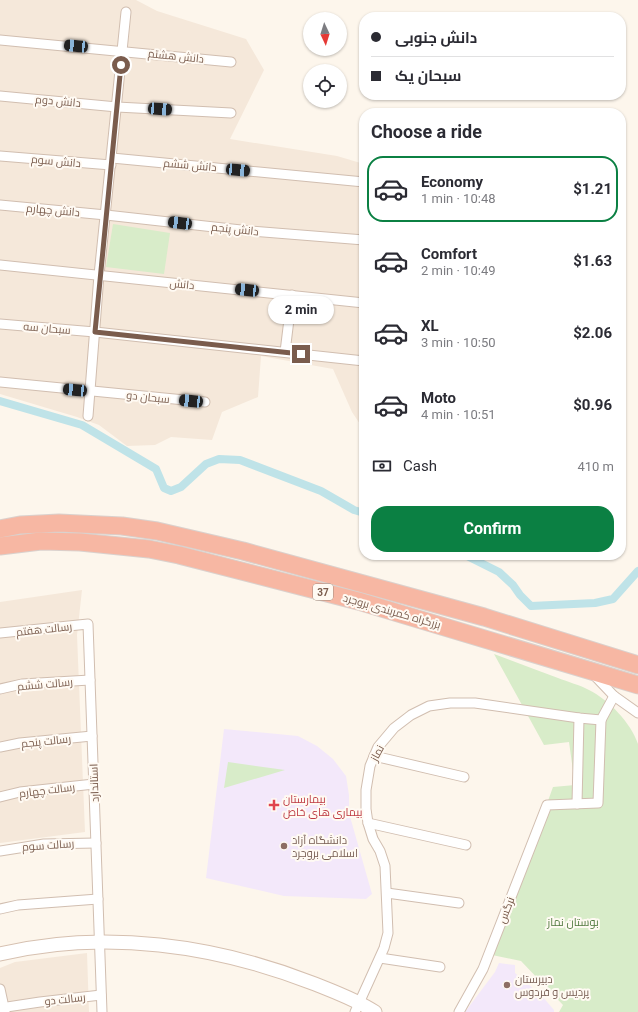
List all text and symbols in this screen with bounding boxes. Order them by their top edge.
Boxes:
north arrow [303,12,347,56]
map controls [303,12,347,108]
text: دانش جنوبی [395,29,477,47]
car [64,39,88,53]
street label: دانش هشتم [147,47,205,67]
route start [112,56,130,74]
button: locate [303,64,347,108]
text: سبحان یک [395,67,461,85]
street label: دانش دوم [34,93,81,111]
car [148,102,172,116]
text: Choose a ride [371,121,482,142]
street label: دانش سوم [30,153,81,171]
street label: دانش ششم [163,157,217,175]
car [226,163,250,177]
icon: car [373,171,409,207]
text: Economy [421,173,483,191]
text: $1.21 [573,180,612,198]
text: 1 min · 10:48 [421,191,496,206]
street label: دانش چهارم [25,202,80,220]
car [167,216,193,230]
street label: دانش پنجم [210,221,259,239]
icon: car [373,243,409,279]
text: Comfort [421,245,477,263]
text: $1.63 [573,252,612,270]
text: 2 min · 10:49 [421,263,496,278]
street label: دانش [169,277,195,292]
car [234,283,260,297]
callout: 2 min [268,296,334,324]
text: 2 min [285,302,317,317]
icon: car [373,315,409,351]
text: XL [421,317,439,335]
street label: سبحان سه [23,320,71,337]
text: $2.06 [573,324,612,342]
text: 3 min · 10:50 [421,335,496,350]
route end [292,345,310,363]
car [63,383,87,397]
icon: car [373,387,409,423]
street label: سبحان دو [126,389,170,406]
text: Moto [421,389,456,407]
car [178,394,204,408]
text: $0.96 [573,396,612,414]
text: 4 min · 10:51 [421,407,496,422]
icon: cash [371,455,393,477]
text: Cash [403,457,437,475]
text: 410 m [577,459,614,474]
button: Confirm [371,506,614,552]
road number: 37 [313,584,333,600]
street label: بزرگراه کمربندی بروجرد [341,591,442,632]
street label: رسالت هفتم [15,620,73,640]
street label: رسالت ششم [17,676,74,694]
street label: رسالت پنجم [20,732,72,752]
street label: نماز [367,743,387,764]
street label: استاندارد [87,764,102,802]
street label: رسالت چهارم [18,781,76,801]
place label: بیمارستان بیماری های خاص [283,793,362,819]
marker: بیمارستان بیماری های خاص [268,799,280,811]
place label: دانشگاه آزاد اسلامی بروجرد [292,834,358,860]
street label: رسالت سوم [21,837,75,855]
marker: دانشگاه آزاد اسلامی بروجرد [279,841,289,851]
street label: نرگس [495,895,517,925]
park label: بوستان نماز [546,916,599,929]
place label: دبیرستان پردیس و فردوس [515,973,589,999]
marker: دبیرستان پردیس و فردوس [502,980,512,990]
street label: رسالت دو [44,991,86,1008]

